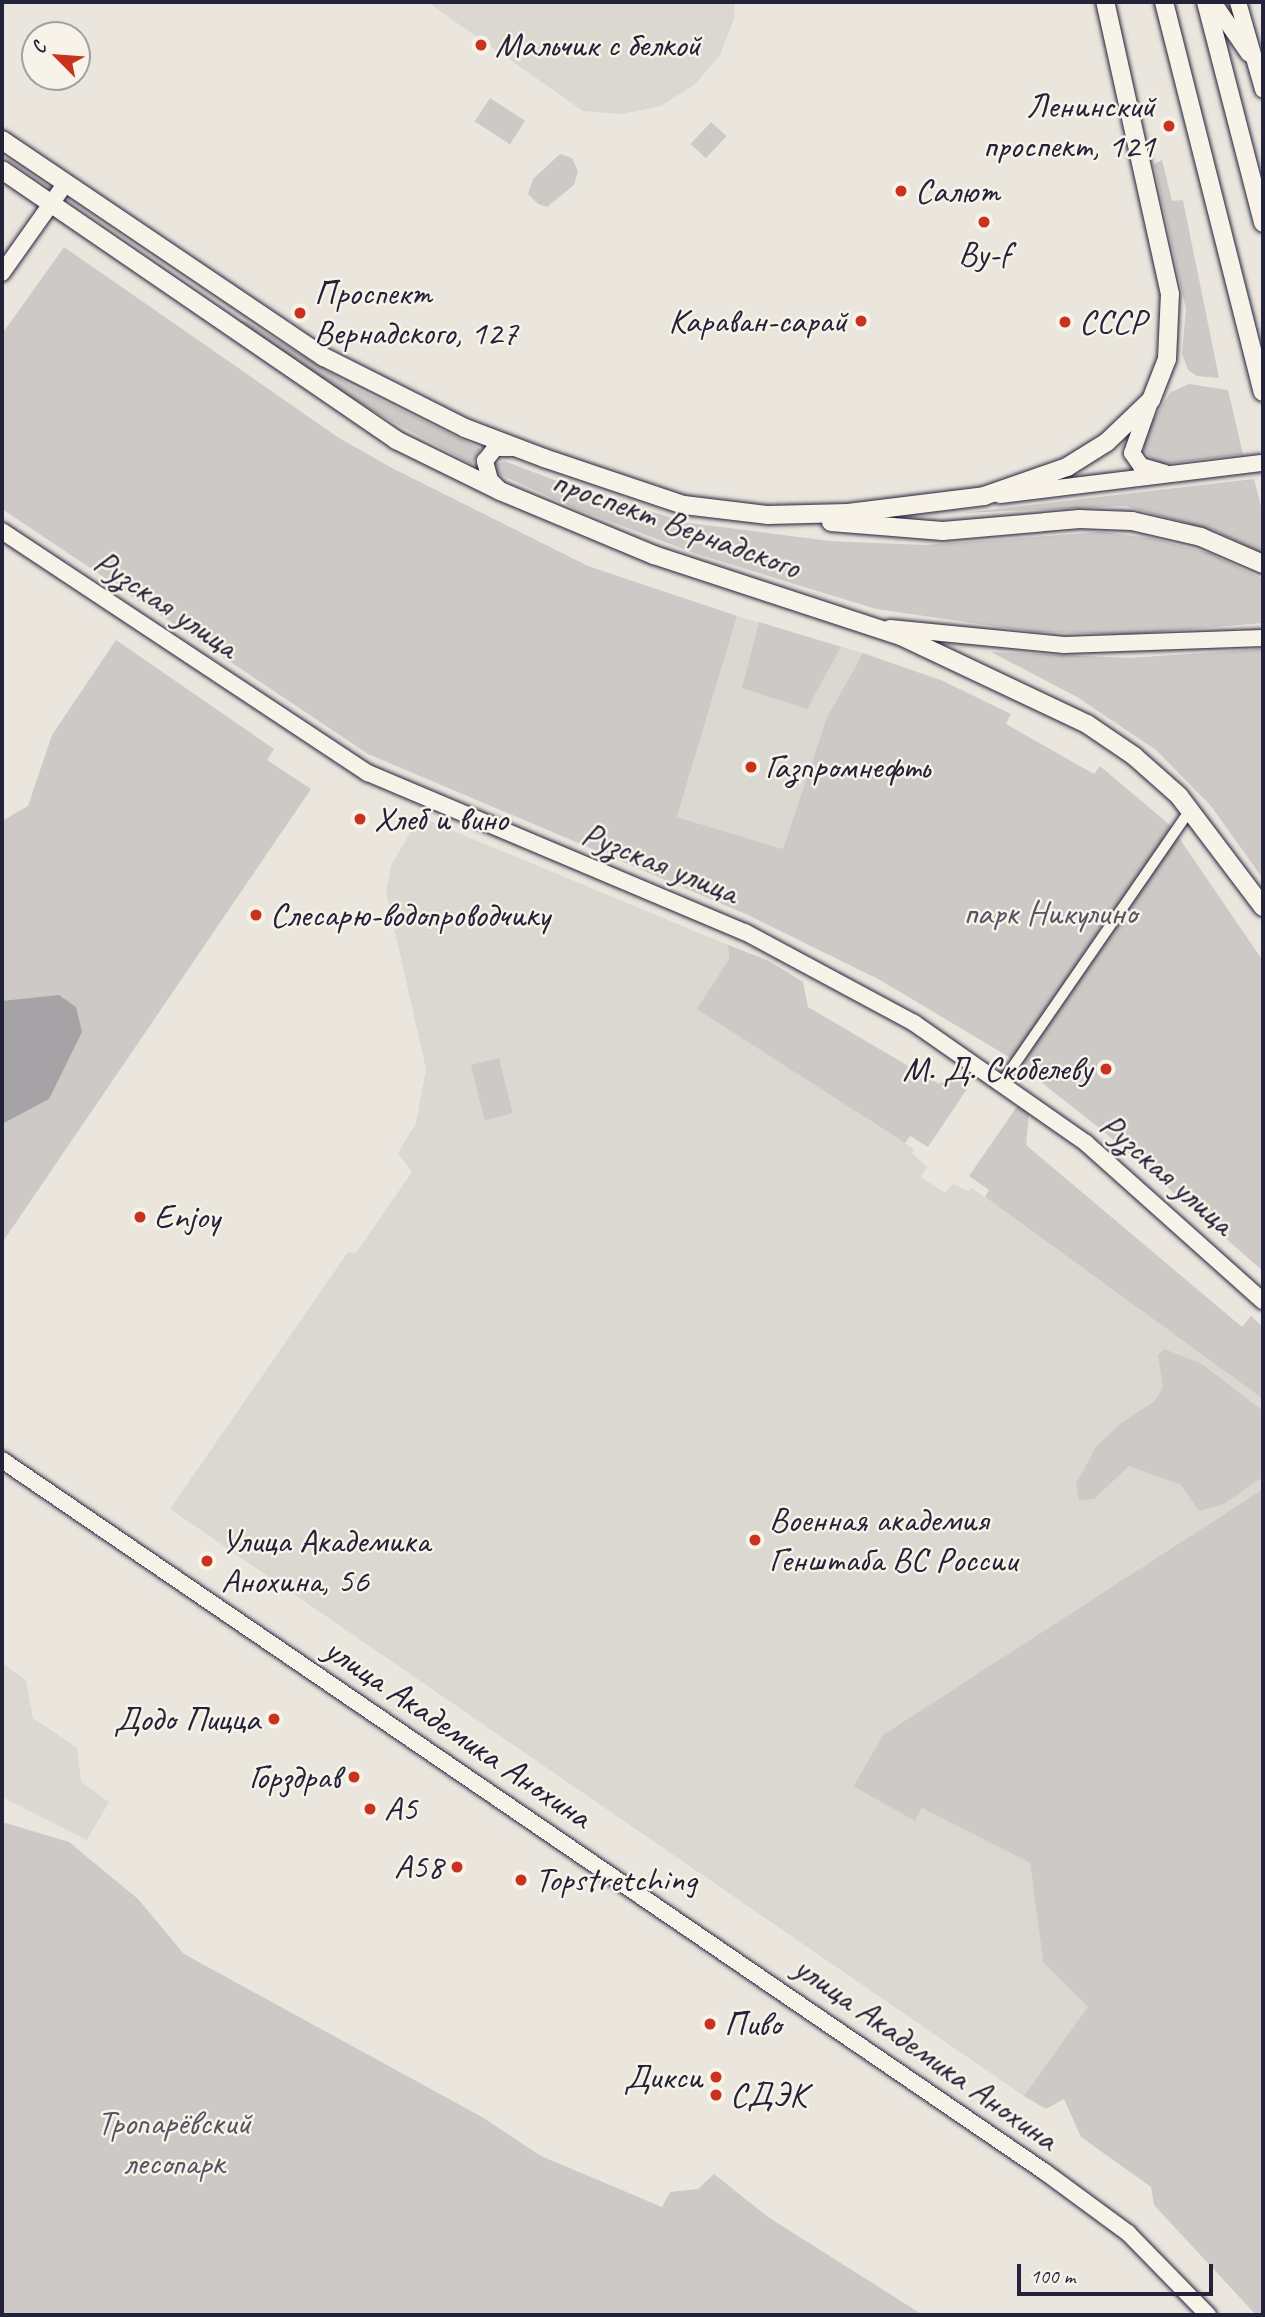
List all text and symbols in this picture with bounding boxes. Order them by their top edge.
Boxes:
north arrow [21,21,91,91]
place label: Мальчик с белкой [495,24,700,66]
marker: Мальчик с белкой [473,37,489,53]
text: С [26,39,52,57]
place label: Ленинский проспект, 121 [983,85,1155,167]
marker: Ленинский проспект, 121 [1161,118,1177,134]
place label: Салют [915,170,1000,212]
marker: Салют [893,183,909,199]
marker: By-f [976,214,992,230]
place label: By-f [958,233,1010,275]
place label: Проспект Вернадского, 127 [314,272,518,354]
place label: Караван-сарай [669,300,847,342]
place label: СССР [1079,301,1146,343]
marker: Проспект Вернадского, 127 [292,305,308,321]
marker: Караван-сарай [853,313,869,329]
marker: СССР [1057,314,1073,330]
street label: проспект Вернадского [547,460,805,588]
street label: Рузская улица [86,541,246,667]
place label: Газпромнефть [765,746,930,788]
marker: Газпромнефть [743,759,759,775]
place label: Хлеб и вино [374,798,504,840]
marker: Хлеб и вино [352,811,368,827]
street label: Рузская улица [576,813,744,913]
park label: парк Никулино [965,892,1135,934]
place label: Слесарю-водопроводчику [270,894,550,936]
marker: Слесарю-водопроводчику [248,907,264,923]
place label: М. Д. Скобелеву [903,1048,1092,1090]
marker: М. Д. Скобелеву [1098,1061,1114,1077]
street label: Рузская улица [1091,1104,1243,1244]
place label: Enjoy [154,1196,220,1238]
marker: Enjoy [132,1209,148,1225]
place label: Военная академия Генштаба ВС России [769,1499,1016,1581]
place label: Улица Академика Анохина, 56 [221,1520,426,1602]
marker: Военная академия Генштаба ВС России [747,1532,763,1548]
marker: Улица Академика Анохина, 56 [199,1553,215,1569]
street label: улица Академика Анохина [317,1628,599,1838]
place label: Додо Пицца [114,1698,260,1740]
marker: Додо Пицца [266,1711,282,1727]
place label: Горздрав [249,1756,340,1798]
marker: Горздрав [346,1769,362,1785]
place label: А5 [384,1788,417,1830]
marker: А5 [362,1801,378,1817]
place label: А58 [394,1846,443,1888]
marker: А58 [449,1859,465,1875]
place label: Topstretching [535,1859,697,1901]
marker: Topstretching [513,1872,529,1888]
street label: улица Академика Анохина [786,1946,1066,2160]
place label: Пиво [724,2003,781,2045]
marker: Пиво [702,2016,718,2032]
place label: Дикси [624,2056,702,2098]
marker: Дикси [708,2069,724,2085]
place label: СДЭК [730,2074,807,2116]
marker: СДЭК [708,2087,724,2103]
park label: Тропарёвский лесопарк [97,2102,251,2184]
scale bar [1020,2250,1216,2294]
text: 100 m [1030,2263,1075,2289]

